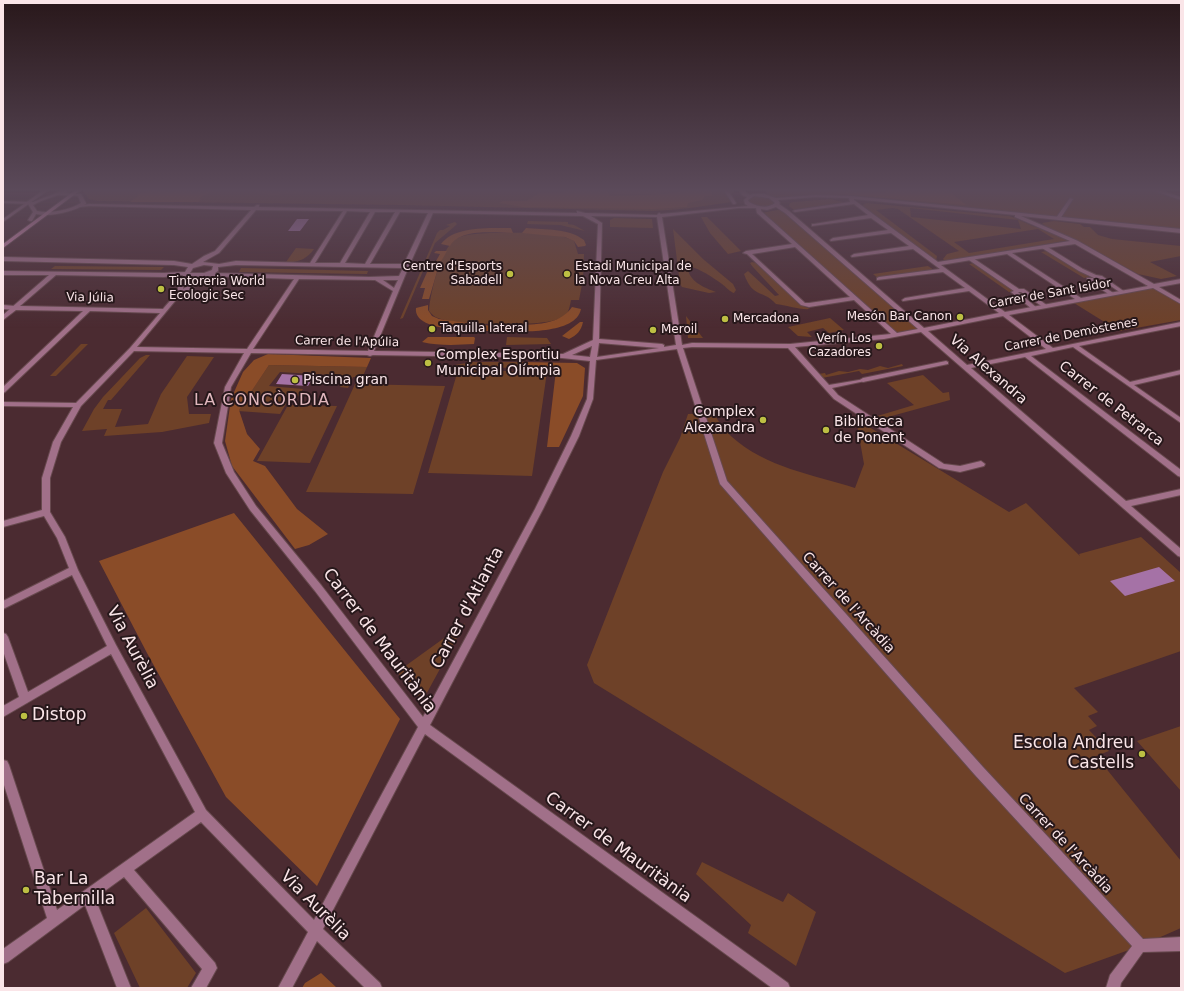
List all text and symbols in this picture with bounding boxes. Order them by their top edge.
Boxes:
place label: Centre d'Esports Sabadell [402,260,502,288]
place label: Estadi Municipal de la Nova Creu Alta [575,260,692,288]
marker: Centre d'Esports Sabadell [505,269,515,279]
marker: Estadi Municipal de la Nova Creu Alta [562,269,572,279]
place label: Tintoreria World Ecologic Sec [169,275,265,303]
street label: Carrer de Sant Isidor [988,276,1112,312]
marker: Tintoreria World Ecologic Sec [156,284,166,294]
street label: Via Júlia [66,290,114,306]
place label: Mesón Bar Canon [847,310,952,324]
place label: Mercadona [733,312,799,326]
marker: Mesón Bar Canon [955,312,965,322]
marker: Mercadona [720,314,730,324]
street label: Carrer de Demòstenes [1003,315,1139,355]
place label: Taquilla lateral [440,322,527,336]
place label: Meroil [661,323,697,337]
marker: Taquilla lateral [427,324,437,334]
marker: Meroil [648,325,658,335]
place label: Verín Los Cazadores [808,332,871,360]
street label: Via Alexandra [946,332,1030,408]
street label: Carrer de l'Apúlia [295,334,399,350]
marker: Verín Los Cazadores [874,341,884,351]
place label: Complex Esportiu Municipal Olímpia [436,347,561,380]
marker: Complex Esportiu Municipal Olímpia [423,358,433,368]
street label: Carrer de Petrarca [1055,358,1167,450]
place label: Piscina gran [303,372,388,388]
marker: Piscina gran [290,375,300,385]
district label: LA CONCÒRDIA [194,391,330,411]
place label: Complex Alexandra [684,404,755,436]
place label: Biblioteca de Ponent [834,414,904,446]
marker: Complex Alexandra [758,415,768,425]
marker: Biblioteca de Ponent [821,425,831,435]
street label: Carrer d'Atlanta [427,544,509,672]
street label: Carrer de l'Arcàdia [798,549,898,657]
street label: Carrer de Mauritània [318,565,440,717]
street label: Via Aurèlia [102,603,162,693]
place label: Distop [32,706,87,726]
marker: Distop [19,711,29,721]
place label: Escola Andreu Castells [1013,734,1134,774]
marker: Escola Andreu Castells [1137,749,1147,759]
street label: Carrer de Mauritània [541,788,695,908]
street label: Carrer de l'Arcàdia [1014,791,1116,897]
street label: Via Aurèlia [276,867,354,945]
place label: Bar La Tabernilla [34,870,115,910]
marker: Bar La Tabernilla [21,885,31,895]

